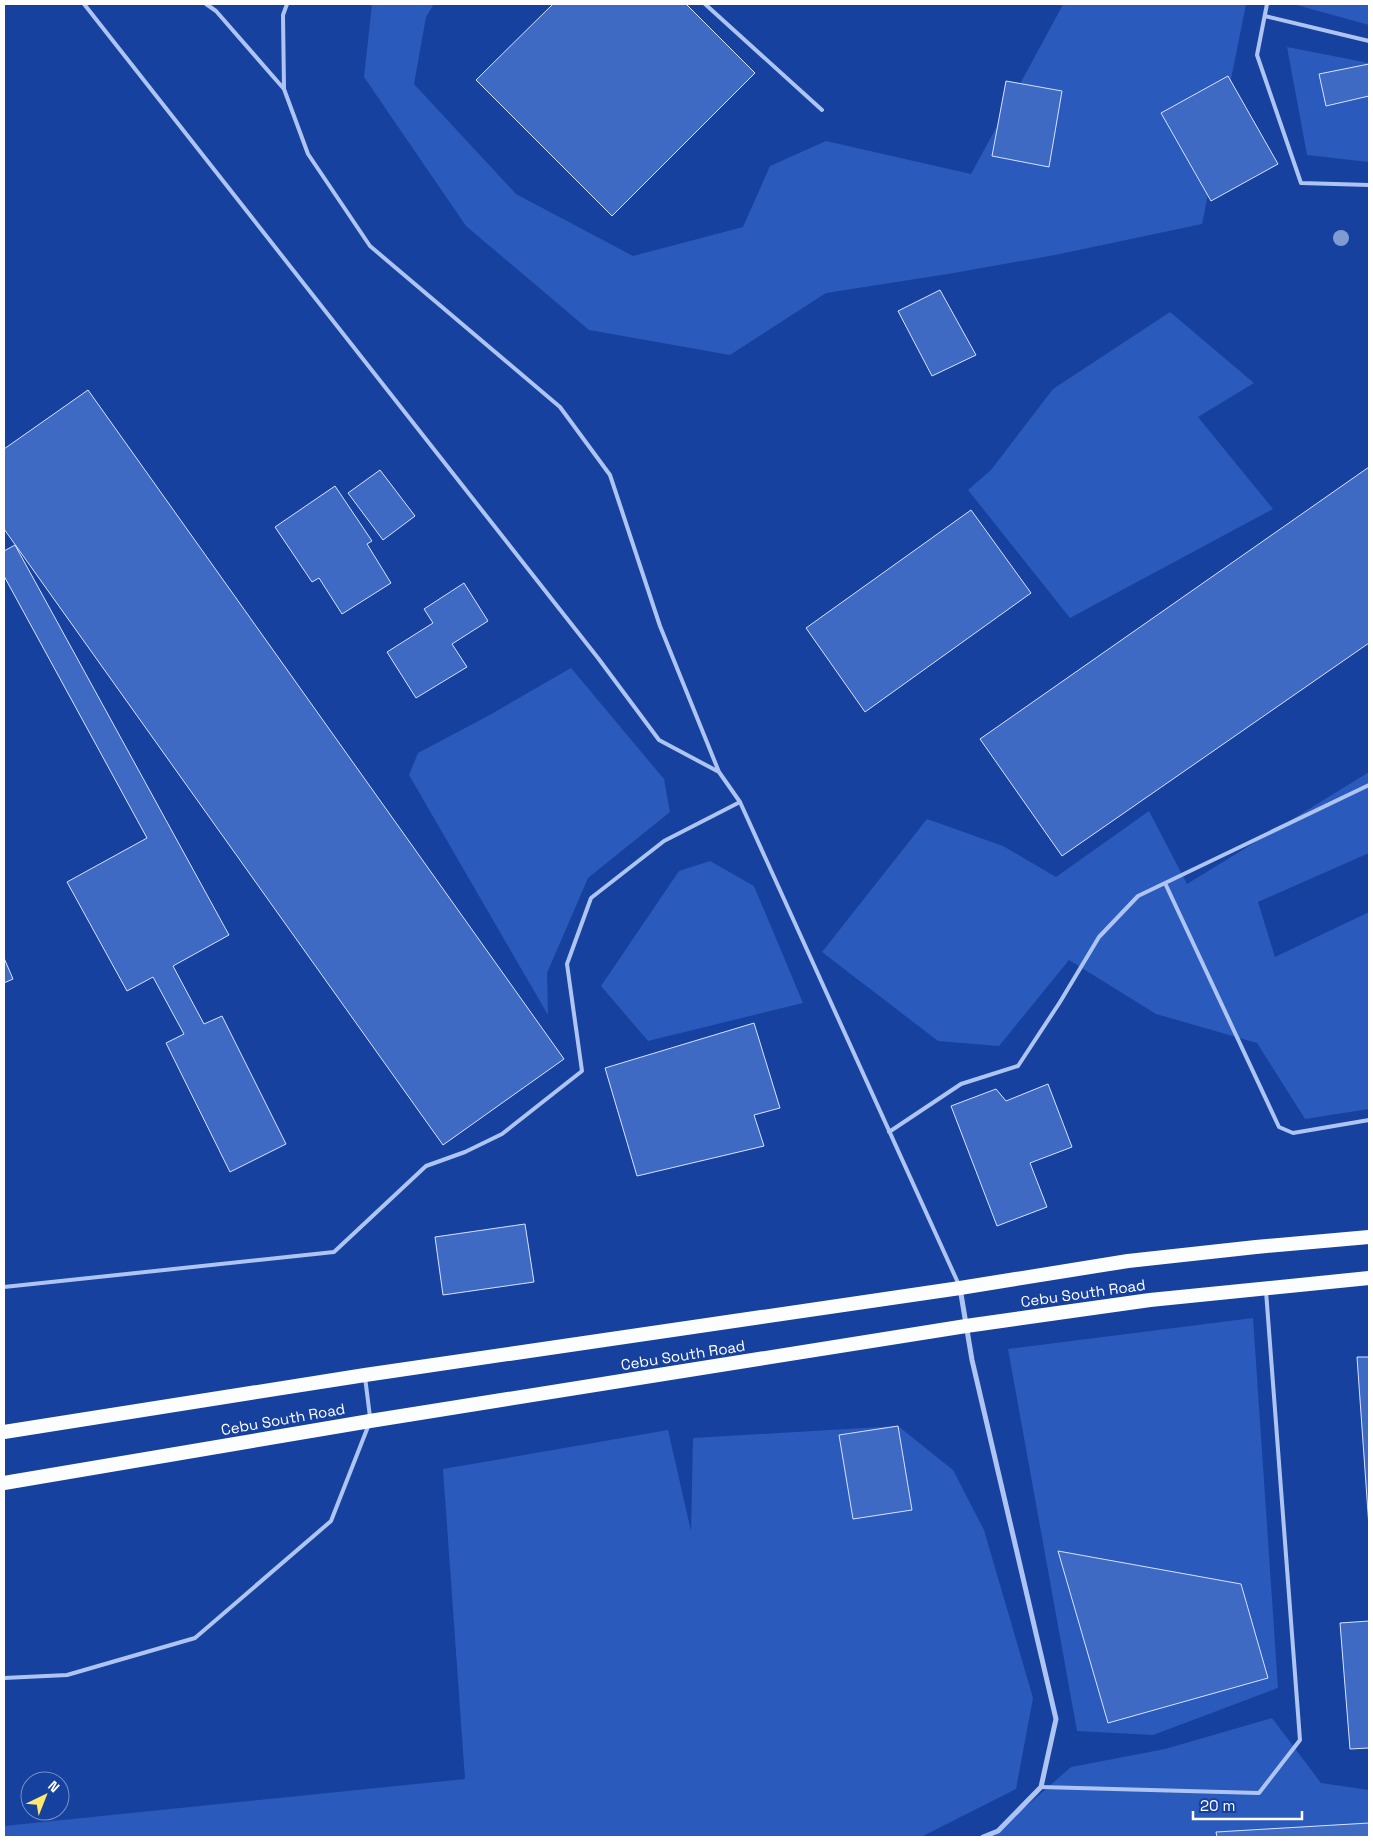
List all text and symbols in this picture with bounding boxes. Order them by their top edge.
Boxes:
street label: Cebu South Road [1019,1275,1147,1311]
street label: Cebu South Road [619,1336,747,1374]
street label: Cebu South Road [219,1399,347,1439]
north arrow [20,1771,70,1821]
text: N [44,1777,63,1796]
scale bar [1193,1788,1302,1820]
text: 20 m [1200,1796,1235,1815]

